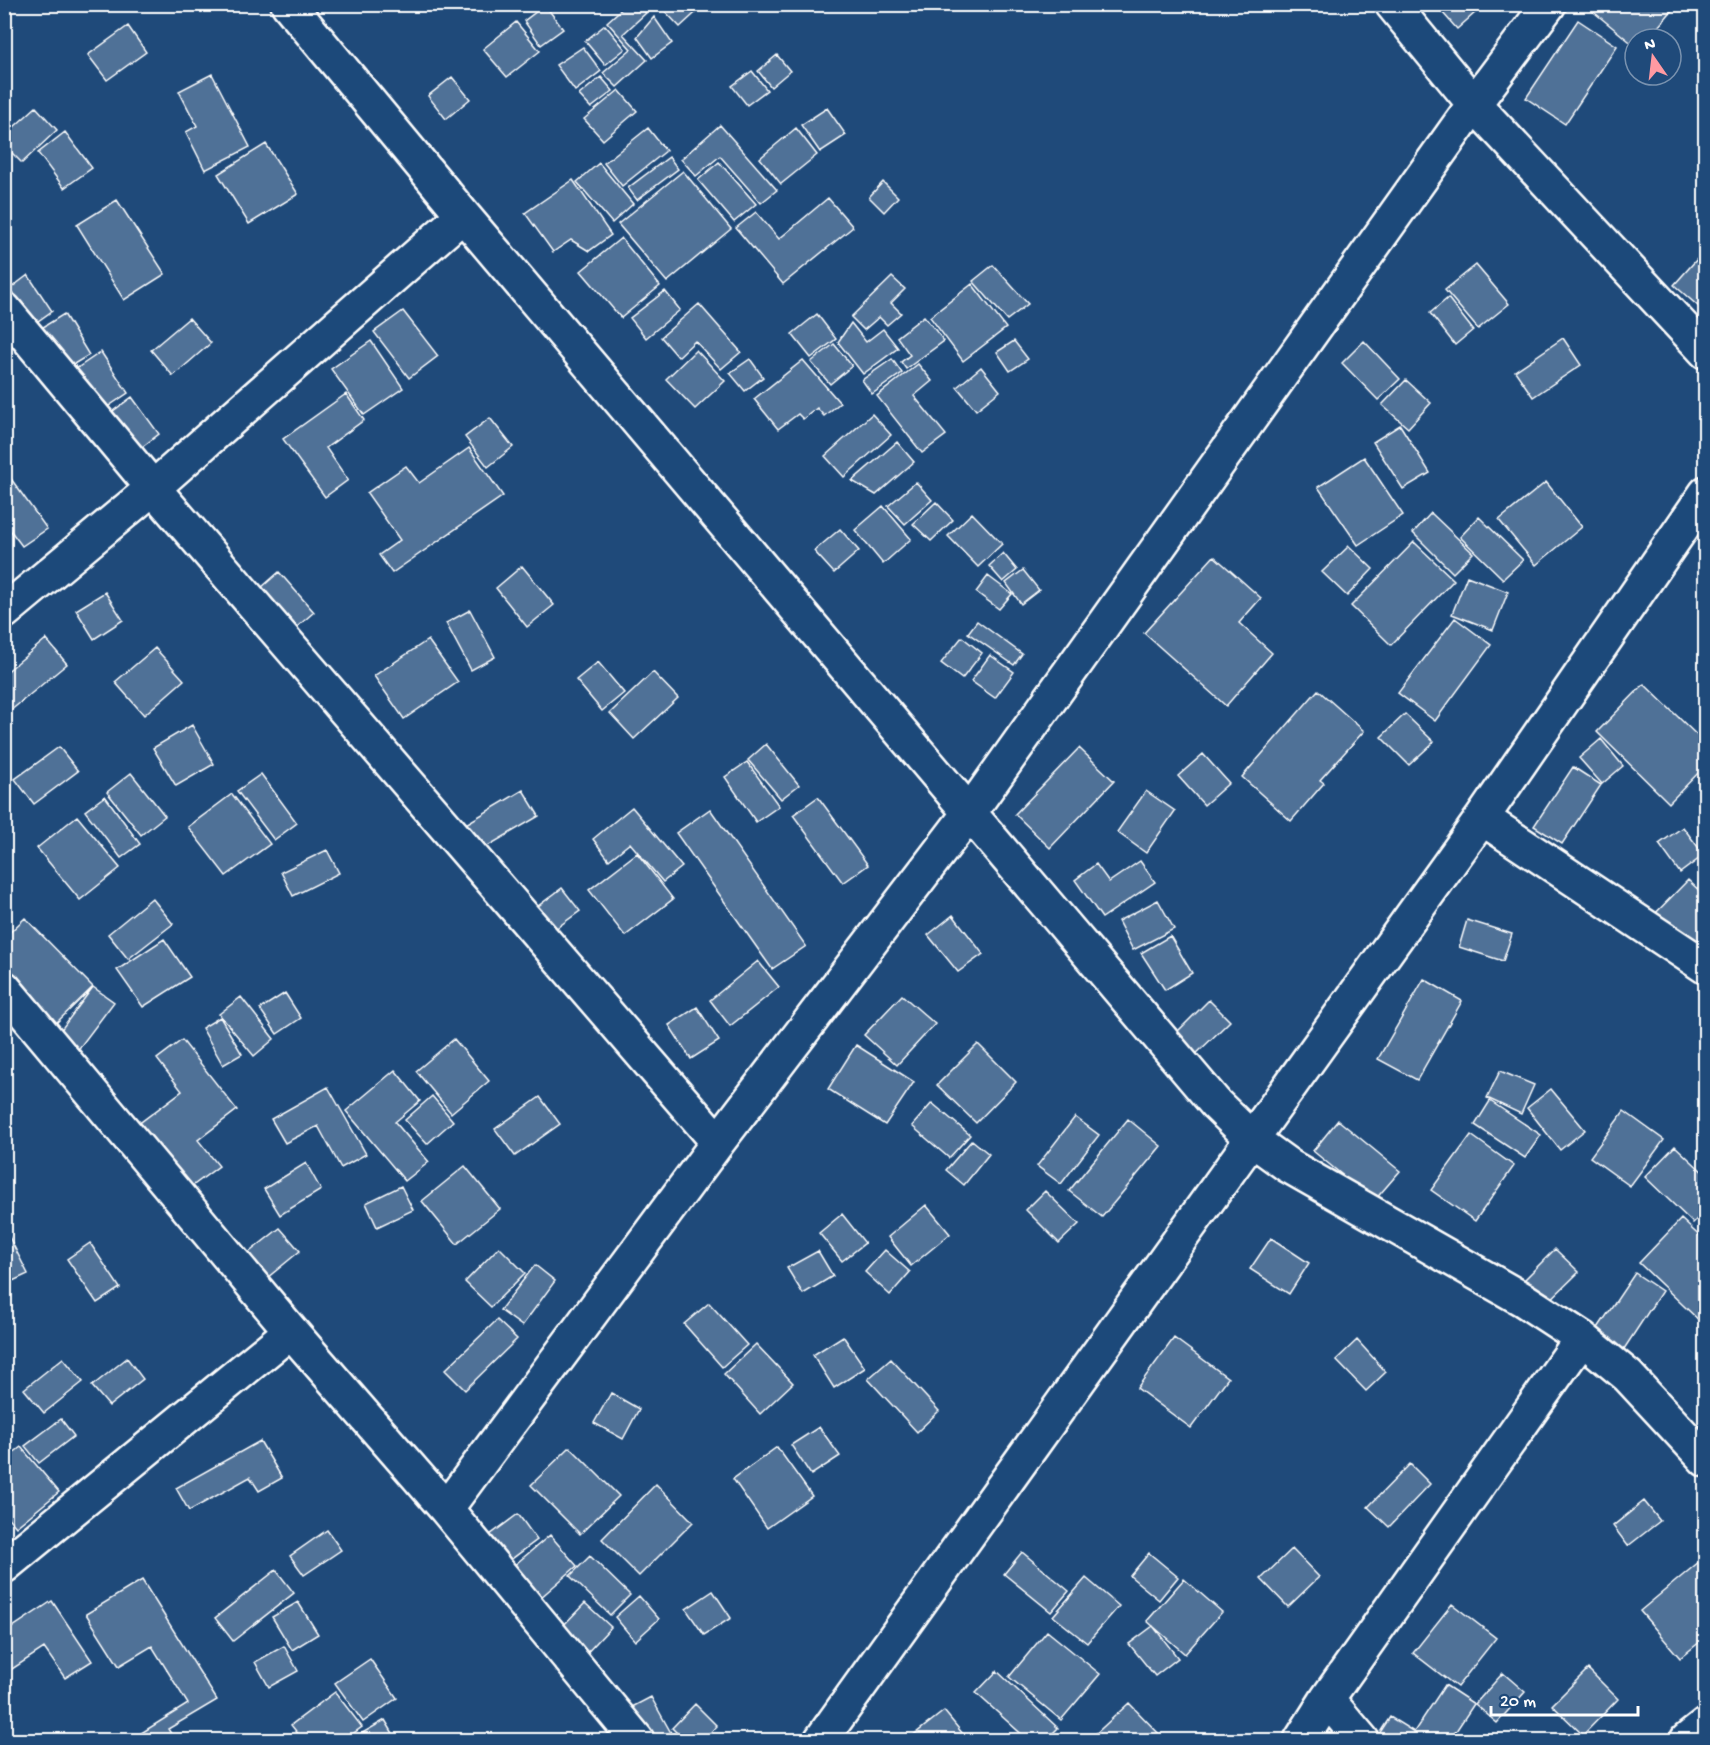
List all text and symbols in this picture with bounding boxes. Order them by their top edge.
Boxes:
north arrow [1623,27,1683,87]
text: N [1643,35,1658,56]
scale bar [1491,1679,1638,1717]
text: 20 m [1500,1692,1536,1713]

